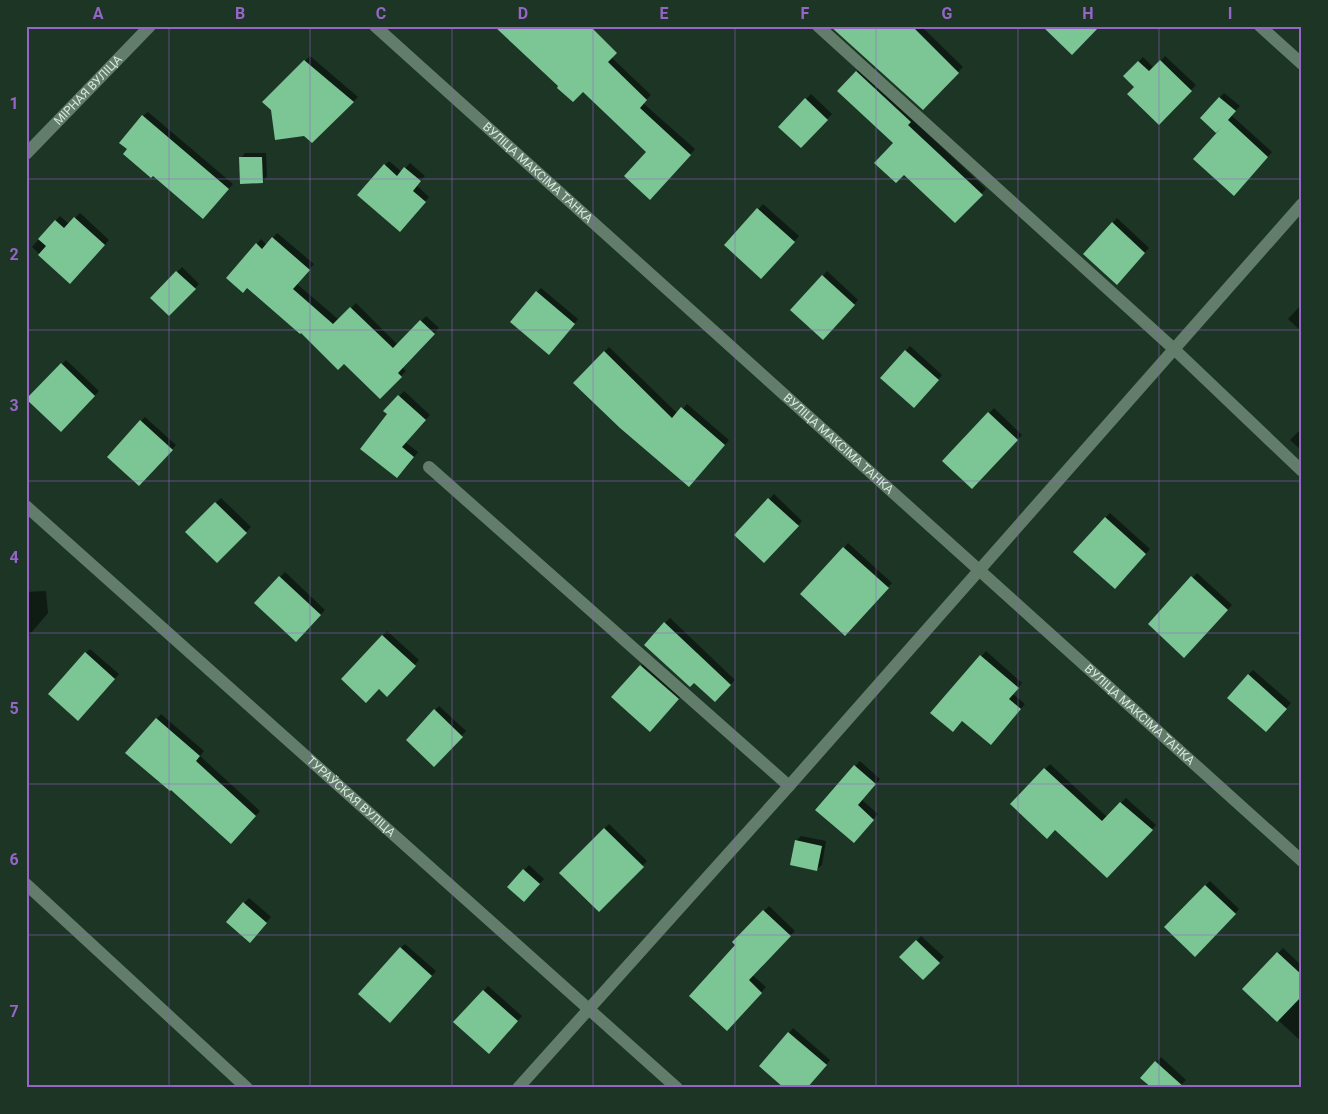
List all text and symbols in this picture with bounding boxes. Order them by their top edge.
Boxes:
text: A [93,4,104,23]
text: B [235,4,245,23]
text: C [376,4,386,23]
text: D [518,4,528,23]
text: E [660,4,669,23]
text: F [801,4,810,23]
text: G [942,4,953,23]
text: H [1082,4,1094,23]
text: I [1228,4,1232,23]
street label: МІРНАЯ ВУЛІЦА [51,52,125,128]
text: 1 [9,94,19,113]
street label: ВУЛІЦА МАКСІМА ТАНКА [480,120,596,226]
text: 2 [9,245,19,264]
street label: ВУЛІЦА МАКСІМА ТАНКА [781,391,897,497]
text: 3 [9,396,19,415]
text: 4 [9,548,19,567]
street label: ВУЛІЦА МАКСІМА ТАНКА [1082,662,1197,768]
text: 5 [9,699,19,718]
street label: ТУРАЎСКАЯ ВУЛІЦА [304,753,398,840]
text: 6 [9,850,19,869]
text: 7 [9,1002,19,1021]

